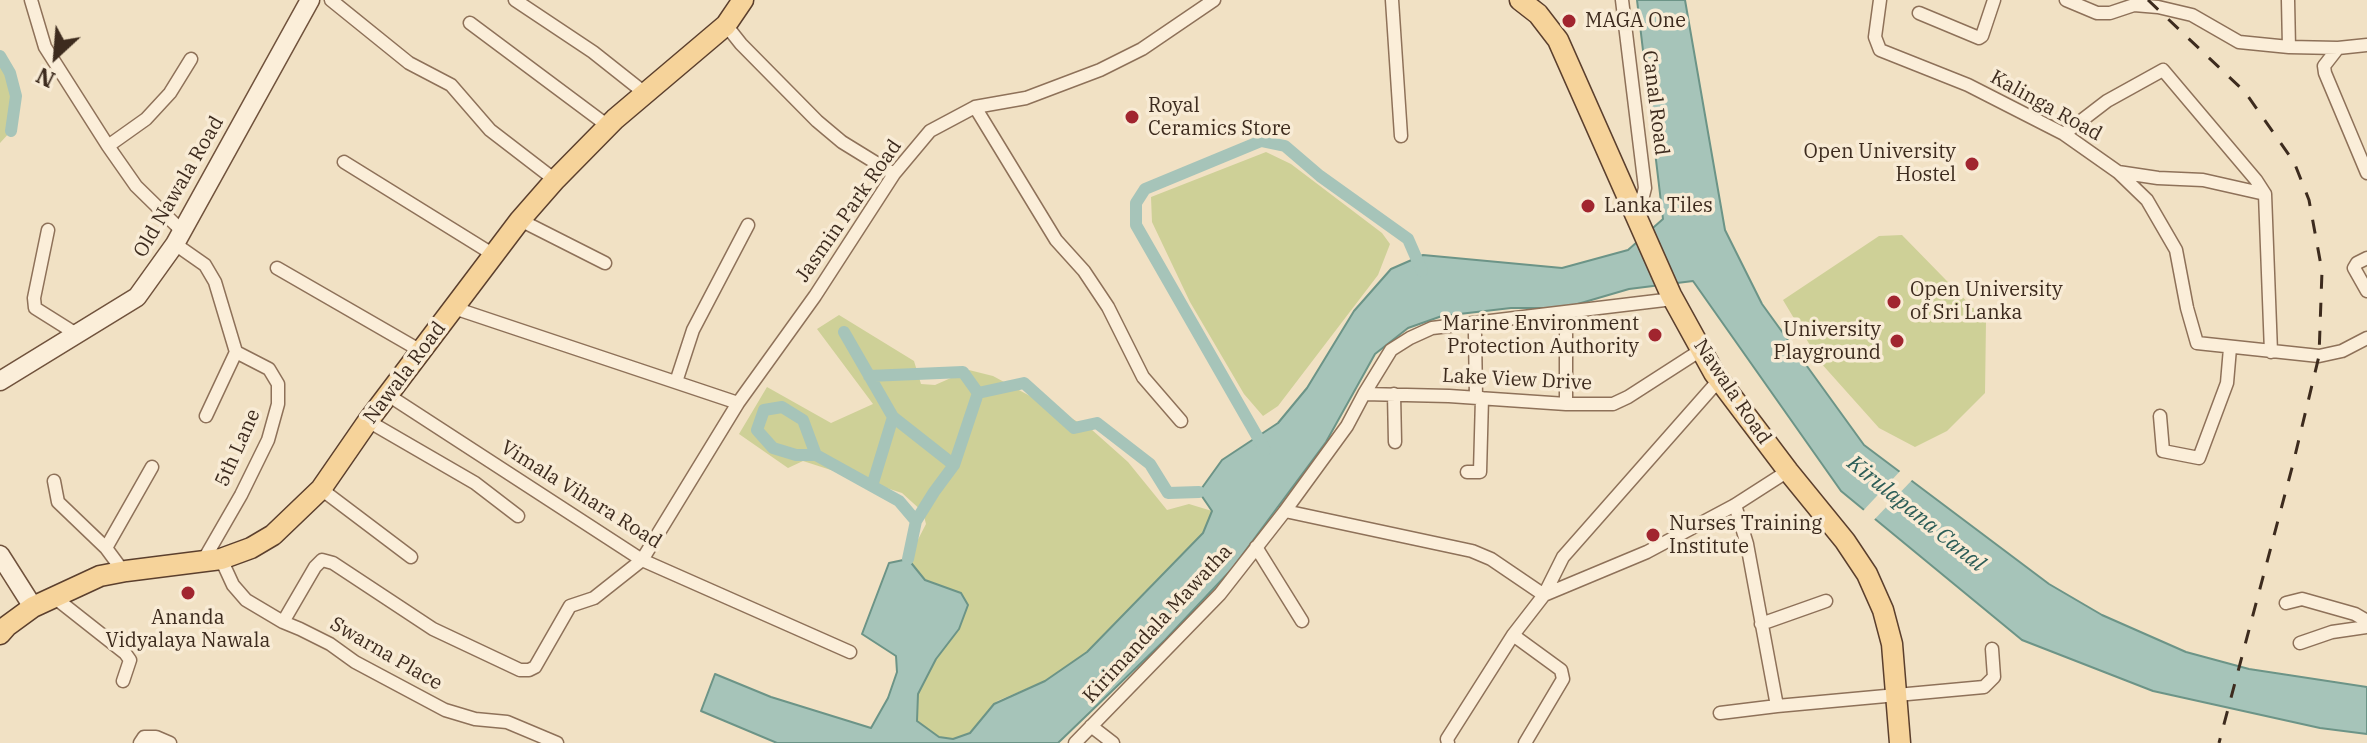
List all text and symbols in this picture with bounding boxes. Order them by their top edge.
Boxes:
place label: MAGA One [1585,9,1686,33]
marker: MAGA One [1560,12,1578,30]
north arrow [16,16,96,96]
street label: Canal Road [1637,49,1673,157]
text: N [31,61,59,95]
street label: Kalinga Road [1986,65,2106,147]
place label: Royal Ceramics Store [1148,94,1291,141]
marker: Royal Ceramics Store [1123,108,1141,126]
street label: Old Nawala Road [129,112,229,262]
street label: Jasmin Park Road [791,135,907,287]
place label: Open University Hostel [1803,140,1956,187]
marker: Open University Hostel [1963,155,1981,173]
place label: Lanka Tiles [1604,194,1713,218]
marker: Lanka Tiles [1579,197,1597,215]
place label: Open University of Sri Lanka [1910,278,2063,325]
marker: Open University of Sri Lanka [1885,293,1903,311]
place label: Marine Environment Protection Authority [1442,312,1639,359]
street label: Nawala Road [359,317,451,429]
place label: University Playground [1773,318,1881,365]
marker: Marine Environment Protection Authority [1646,326,1664,344]
marker: University Playground [1888,332,1906,350]
street label: Nawala Road [1688,335,1776,449]
street label: Lake View Drive [1441,364,1593,396]
street label: 5th Lane [210,405,266,491]
street label: Vimala Vihara Road [496,436,666,554]
water label: Kirulapana Canal [1842,450,1990,578]
place label: Nurses Training Institute [1669,512,1822,559]
marker: Nurses Training Institute [1644,526,1662,544]
street label: Kirimandala Mawatha [1078,540,1238,708]
marker: Ananda Vidyalaya Nawala [179,584,197,602]
place label: Ananda Vidyalaya Nawala [106,606,270,653]
street label: Swarna Place [326,612,446,696]

